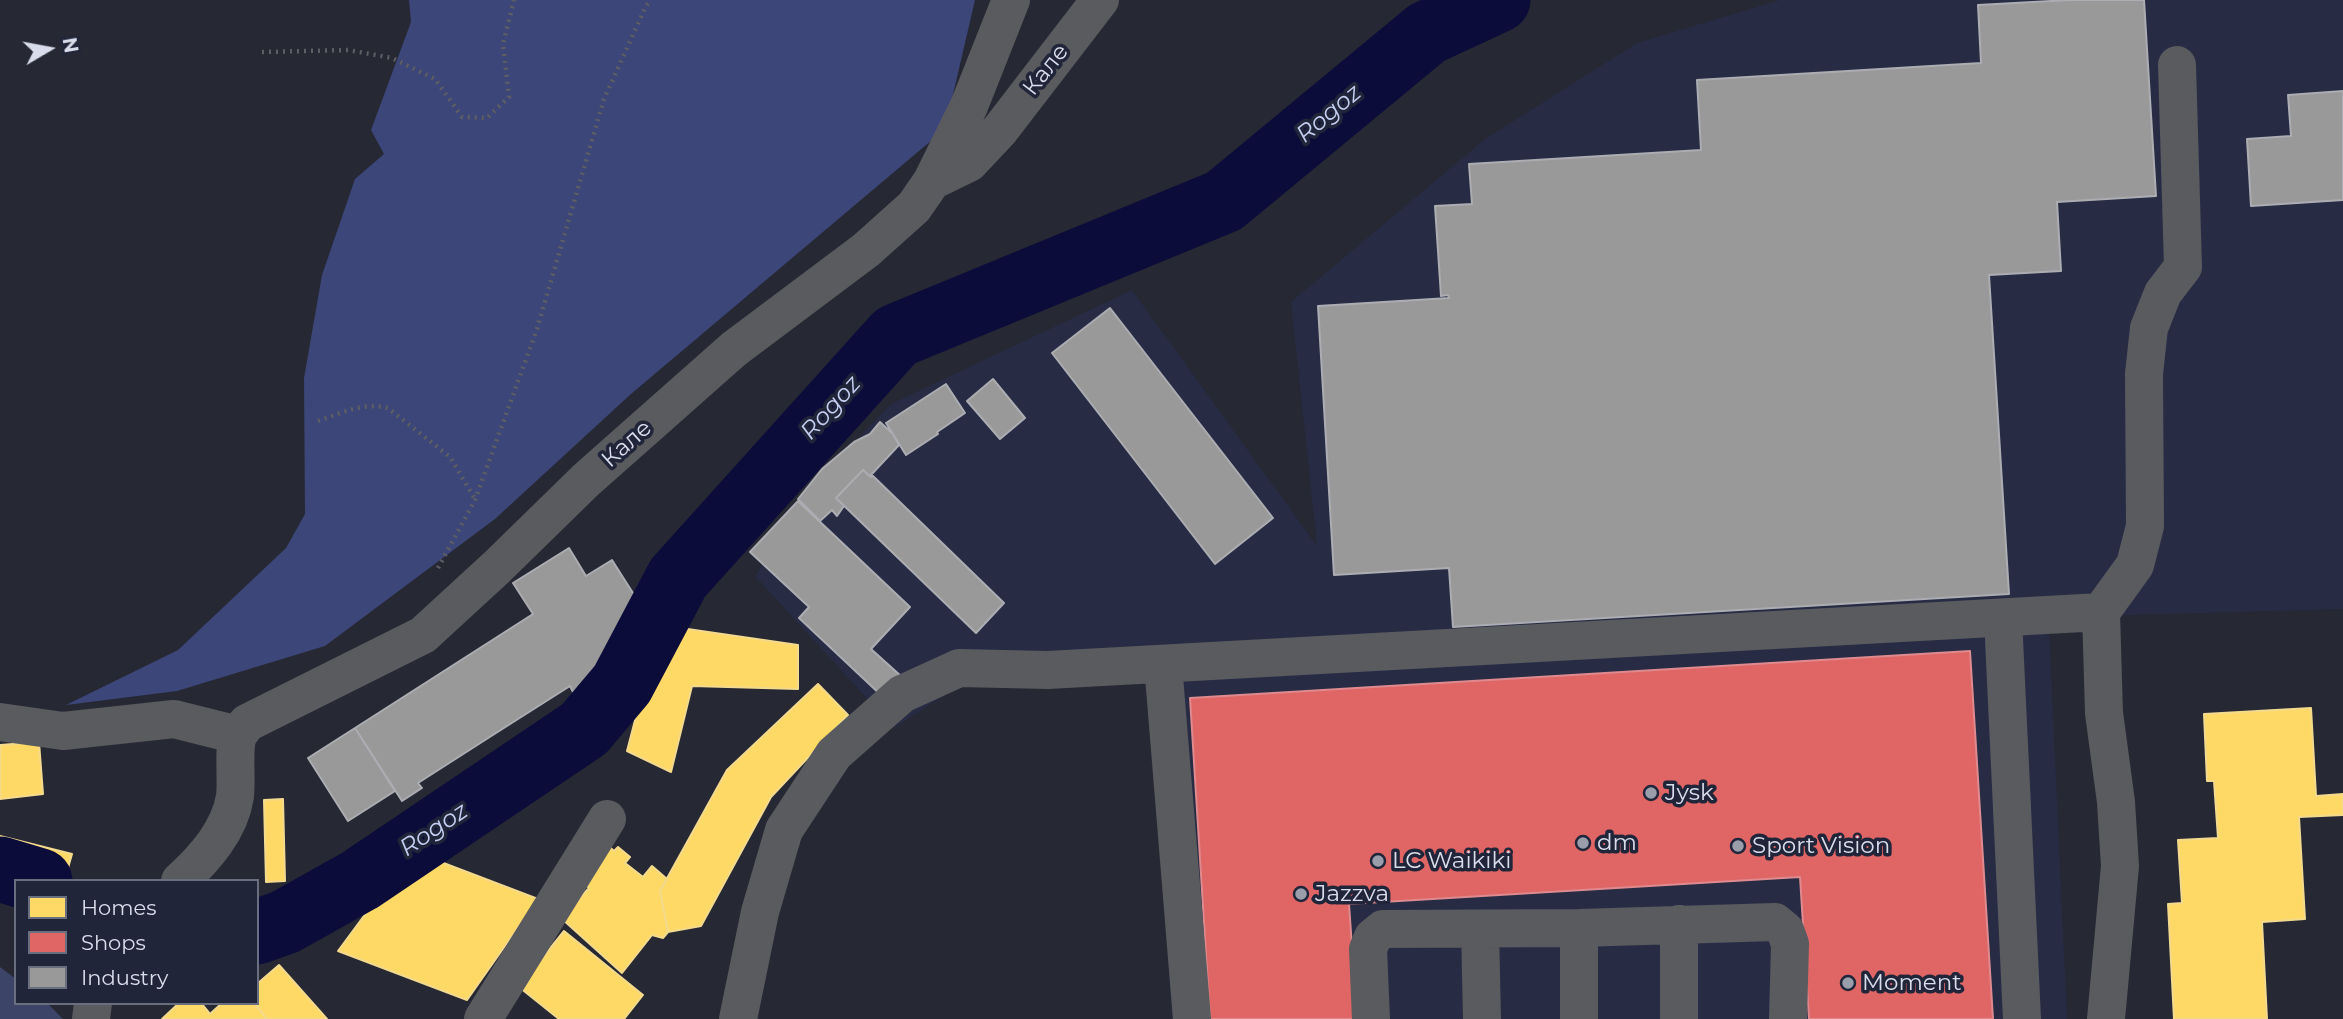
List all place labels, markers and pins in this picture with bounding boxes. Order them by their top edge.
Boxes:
place label: Jysk [1665,779,1714,807]
marker: Jysk [1643,785,1659,801]
place label: dm [1597,829,1637,857]
place label: Sport Vision [1752,832,1890,860]
marker: dm [1575,835,1591,851]
marker: Sport Vision [1730,838,1746,854]
place label: LC Waikiki [1392,847,1511,875]
marker: LC Waikiki [1370,853,1386,869]
place label: Jazzva [1315,880,1389,908]
marker: Jazzva [1293,886,1309,902]
place label: Moment [1862,969,1962,997]
marker: Moment [1840,975,1856,991]

